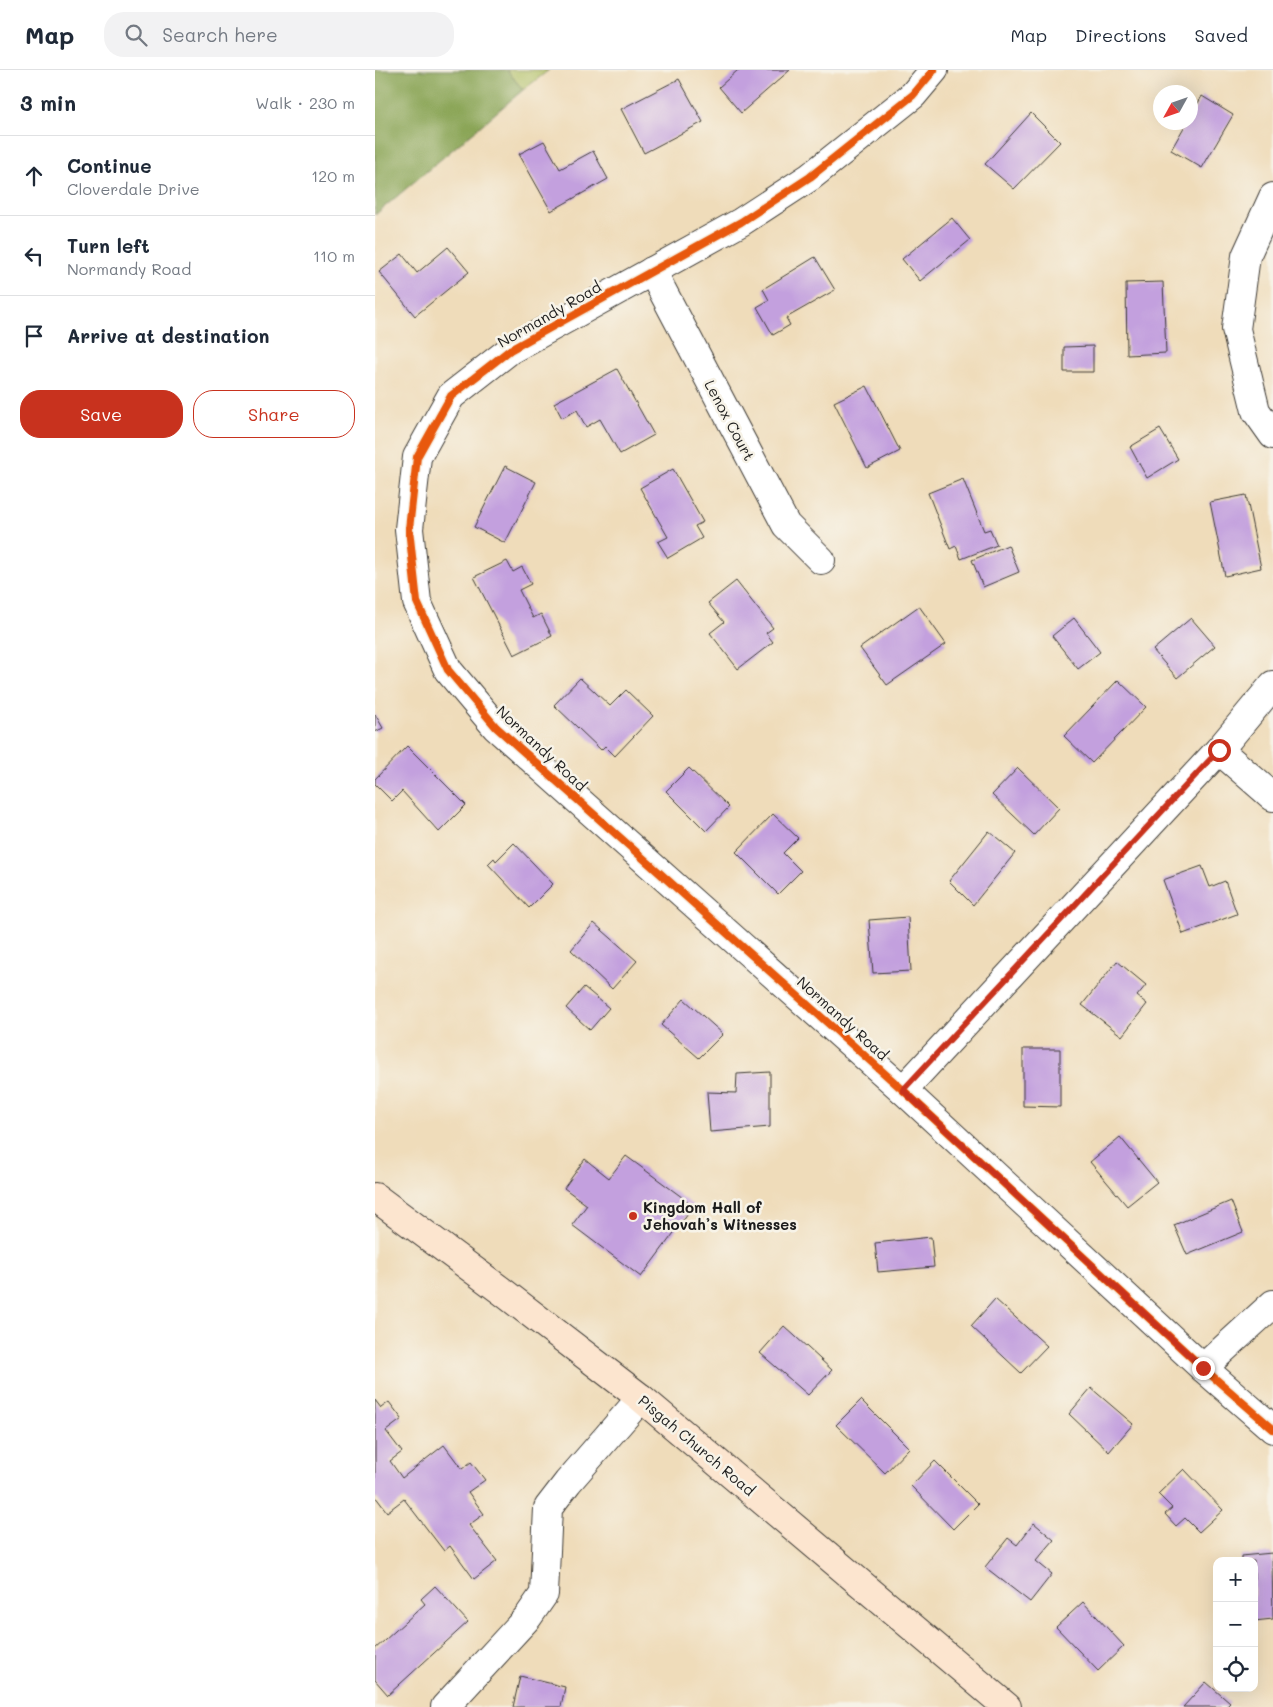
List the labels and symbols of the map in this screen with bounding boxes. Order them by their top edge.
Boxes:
north arrow [1153,85,1198,130]
street label: Normandy Road [493,276,605,352]
street label: Lenox Court [700,376,760,464]
street label: Normandy Road [493,701,591,795]
route start [1208,739,1231,762]
street label: Normandy Road [793,972,893,1064]
place label: Kingdom Hall of Jehovah’s Witnesses [643,1197,797,1234]
marker: Kingdom Hall of Jehovah’s Witnesses [627,1210,639,1222]
route end [1192,1357,1215,1380]
street label: Pisgah Church Road [634,1390,760,1500]

